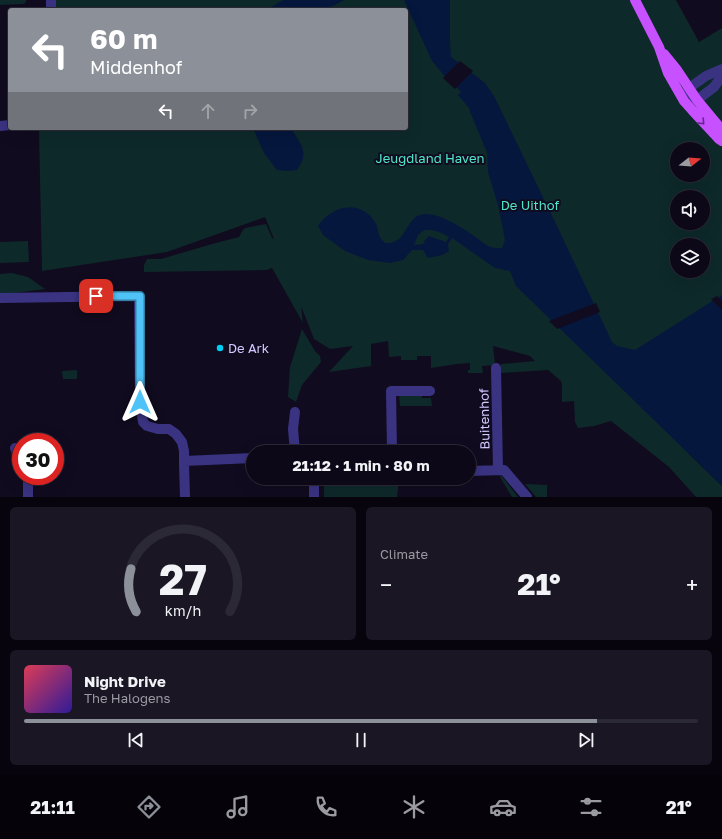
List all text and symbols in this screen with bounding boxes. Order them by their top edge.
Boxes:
text: 60 m [90,22,157,55]
icon: left [24,24,76,76]
text: Middenhof [90,56,182,78]
icon: left [155,100,177,122]
icon: ahead [197,100,219,122]
icon: right [239,100,261,122]
one-way arrow [698,117,705,125]
north arrow [670,142,710,182]
map controls [670,142,710,278]
park label: Jeugdland Haven [376,150,484,166]
button: sound [670,190,710,230]
park label: De Uithof [501,197,559,213]
button: layers [670,238,710,278]
pin [79,279,113,313]
icon: arrive [85,285,107,307]
place label: De Ark [228,340,270,356]
marker: De Ark [215,343,225,353]
position arrow [119,381,161,423]
street label: Buitenhof [475,388,493,450]
speed limit sign: 30 [12,433,64,485]
text: 21:12 · 1 min · 80 m [292,456,430,474]
text: Climate [380,546,428,562]
text: 27 [159,553,207,603]
text: 21° [517,566,561,602]
text: − [380,571,392,598]
text: + [686,571,698,598]
text: km/h [165,601,201,618]
text: Night Drive [84,672,166,690]
text: The Halogens [84,690,170,706]
icon: previous [125,729,147,751]
icon: pause [350,729,372,751]
icon: next [575,729,597,751]
icon: directions [135,793,163,821]
icon: music [224,793,252,821]
icon: phone [312,793,340,821]
icon: climate [400,793,428,821]
icon: car [489,793,517,821]
icon: filters [577,793,605,821]
text: 21:11 [30,796,75,818]
text: 21° [666,796,692,818]

